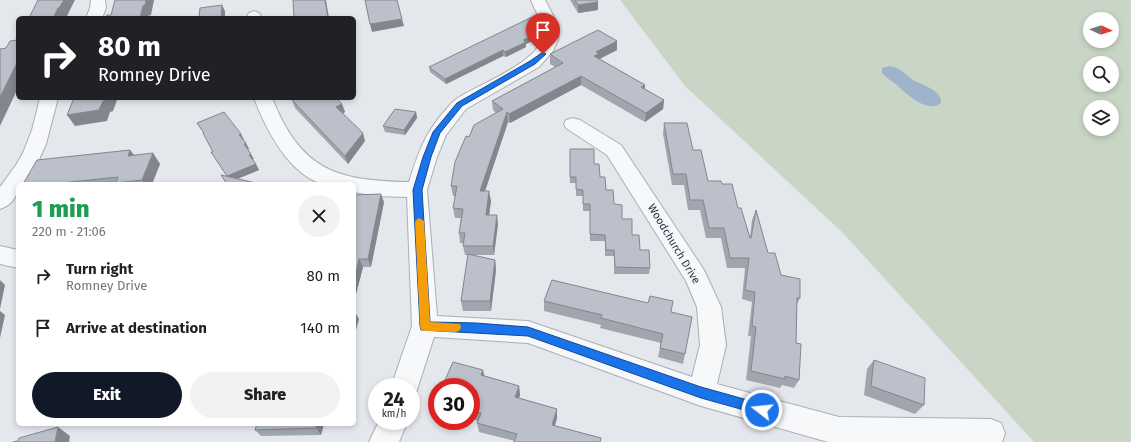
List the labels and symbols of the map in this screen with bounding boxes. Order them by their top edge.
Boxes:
north arrow [1083,12,1119,48]
pin [526,13,560,54]
street label: Woodchurch Drive [645,202,703,286]
speed limit sign: 30 [428,378,480,430]
position arrow [741,389,783,431]

